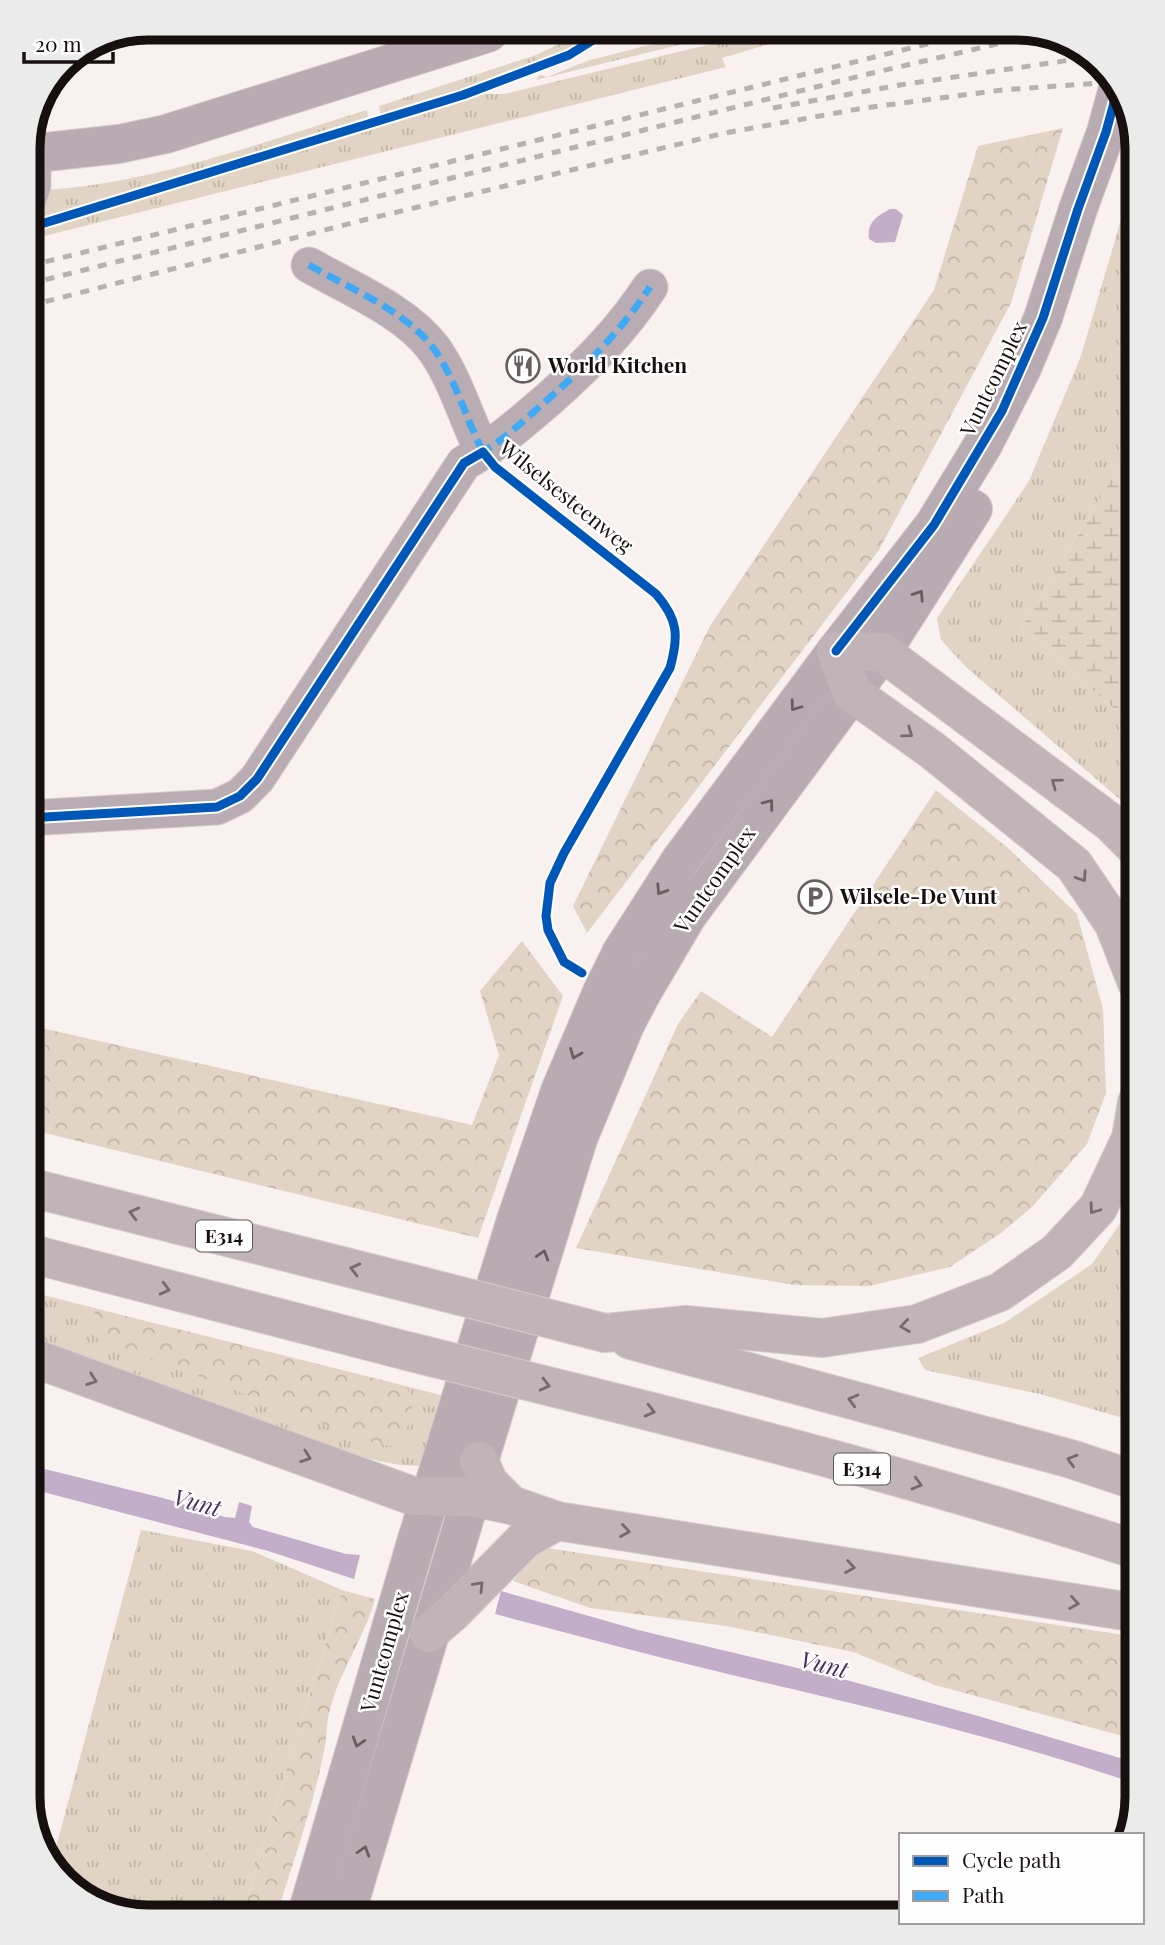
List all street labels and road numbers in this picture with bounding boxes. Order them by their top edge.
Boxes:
street label: Vuntcomplex [952,316,1032,441]
street label: Wilselsesteenweg [494,432,640,558]
street label: Vuntcomplex [666,820,761,939]
road number: E314 [196,1220,252,1252]
road number: E314 [834,1454,890,1484]
street label: Vuntcomplex [352,1588,414,1716]

